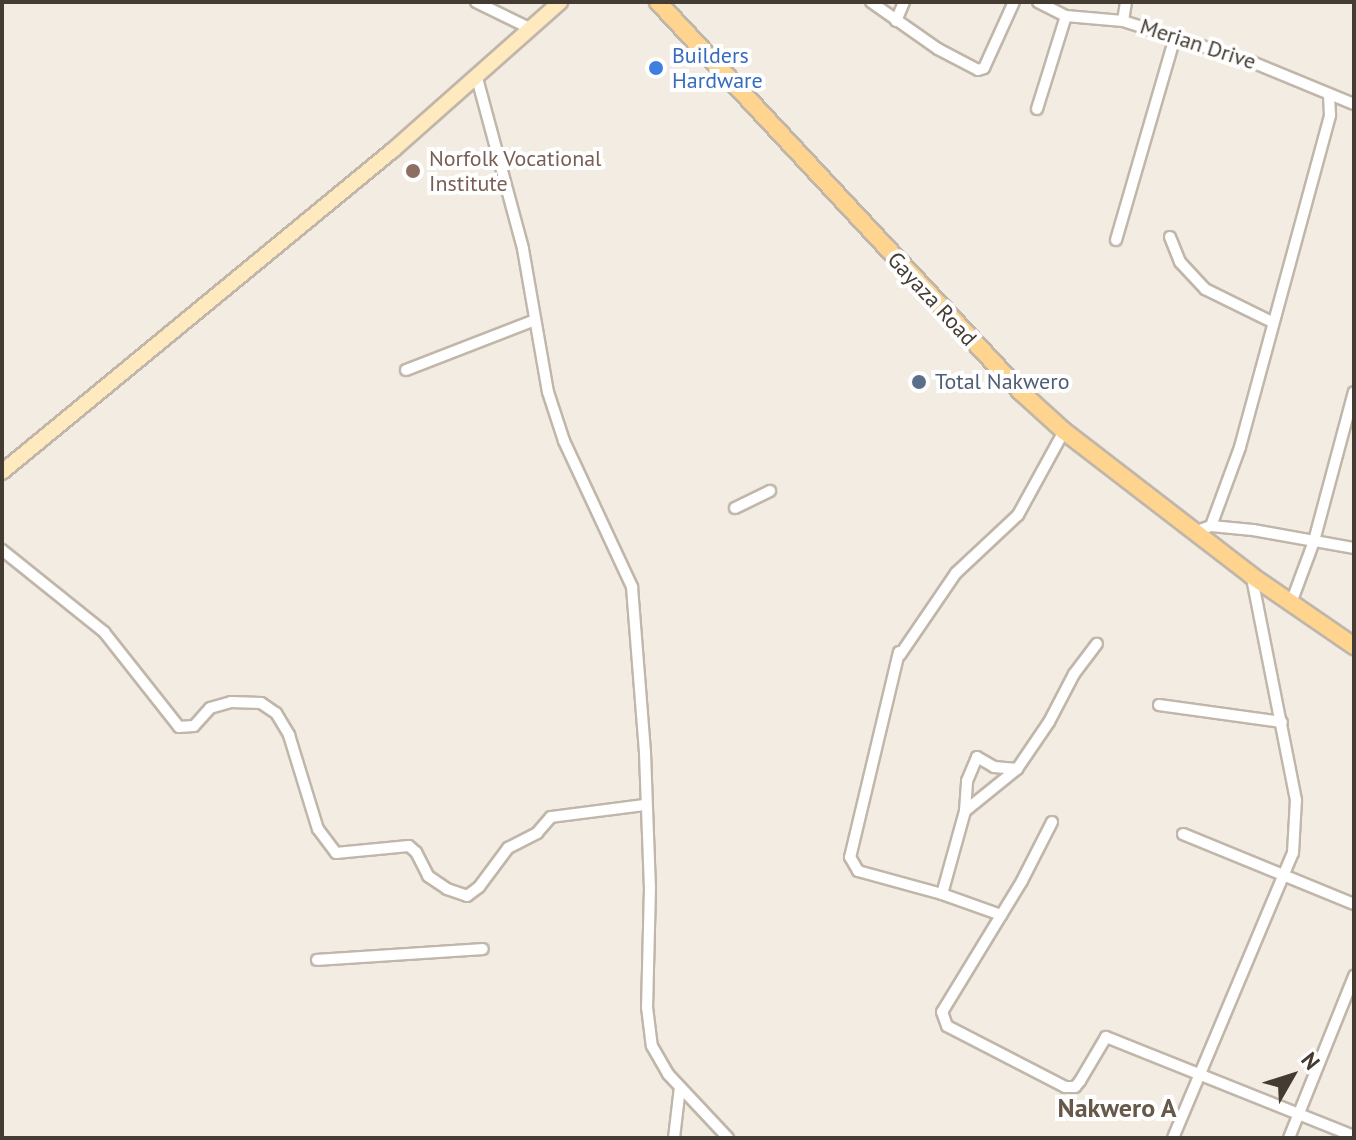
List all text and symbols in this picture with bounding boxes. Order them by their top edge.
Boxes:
street label: Merian Drive [1137,13,1259,75]
place label: Builders Hardware [672,42,763,94]
marker: Builders Hardware [647,59,665,77]
place label: Norfolk Vocational Institute [429,145,603,196]
marker: Norfolk Vocational Institute [404,162,422,180]
street label: Gayaza Road [882,247,982,351]
place label: Total Nakwero [935,369,1069,395]
marker: Total Nakwero [910,373,928,391]
north arrow [1252,1036,1332,1116]
text: N [1295,1046,1326,1075]
district label: Nakwero A [1057,1092,1177,1124]

